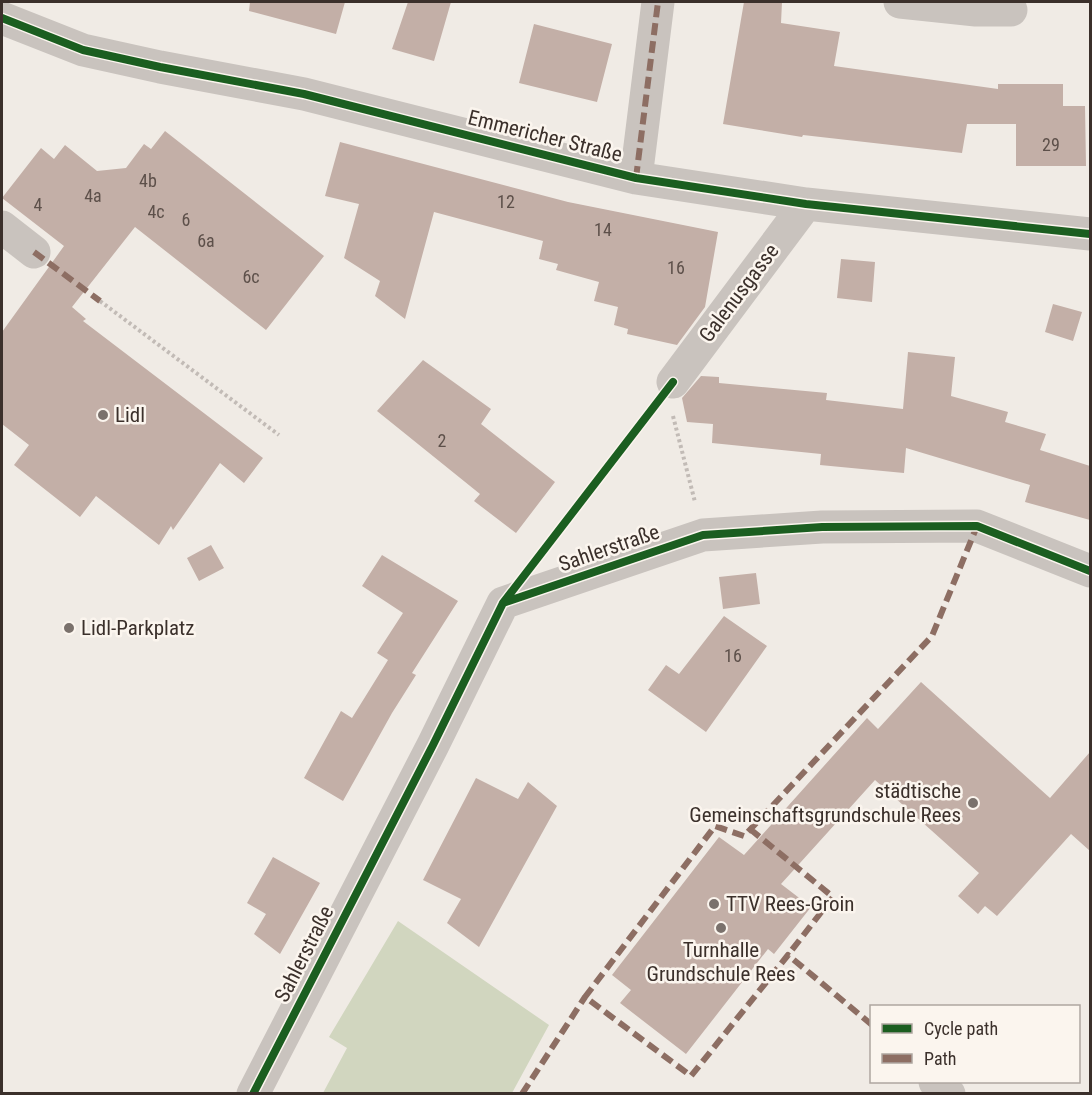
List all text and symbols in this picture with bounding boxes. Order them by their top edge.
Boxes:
street label: Emmericher Straße [465,105,625,167]
house number: 29 [1042,134,1060,155]
house number: 4b [139,170,157,191]
house number: 4a [84,185,102,206]
house number: 12 [497,191,515,212]
house number: 4 [34,194,43,215]
house number: 4c [147,201,165,222]
house number: 6 [182,209,190,230]
house number: 14 [594,219,612,240]
house number: 6a [197,230,215,251]
street label: Galenusgasse [694,239,784,347]
house number: 16 [667,257,685,278]
house number: 6c [242,266,260,287]
place label: Lidl [115,403,145,427]
marker: Lidl [96,408,110,422]
house number: 2 [438,430,447,451]
street label: Sahlerstraße [556,520,663,576]
place label: Lidl-Parkplatz [81,616,194,640]
marker: Lidl-Parkplatz [62,621,76,635]
house number: 16 [724,645,742,666]
place label: städtische Gemeinschaftsgrundschule Rees [689,779,961,827]
marker: städtische Gemeinschaftsgrundschule Rees [966,796,980,810]
place label: TTV Rees-Groin [726,892,855,916]
marker: TTV Rees-Groin [707,897,721,911]
street label: Sahlerstraße [270,902,339,1006]
marker: Turnhalle Grundschule Rees [714,921,728,935]
place label: Turnhalle Grundschule Rees [646,938,796,986]
legend [870,1005,1080,1083]
text: Cycle path [924,1018,998,1039]
text: Path [924,1048,957,1069]

